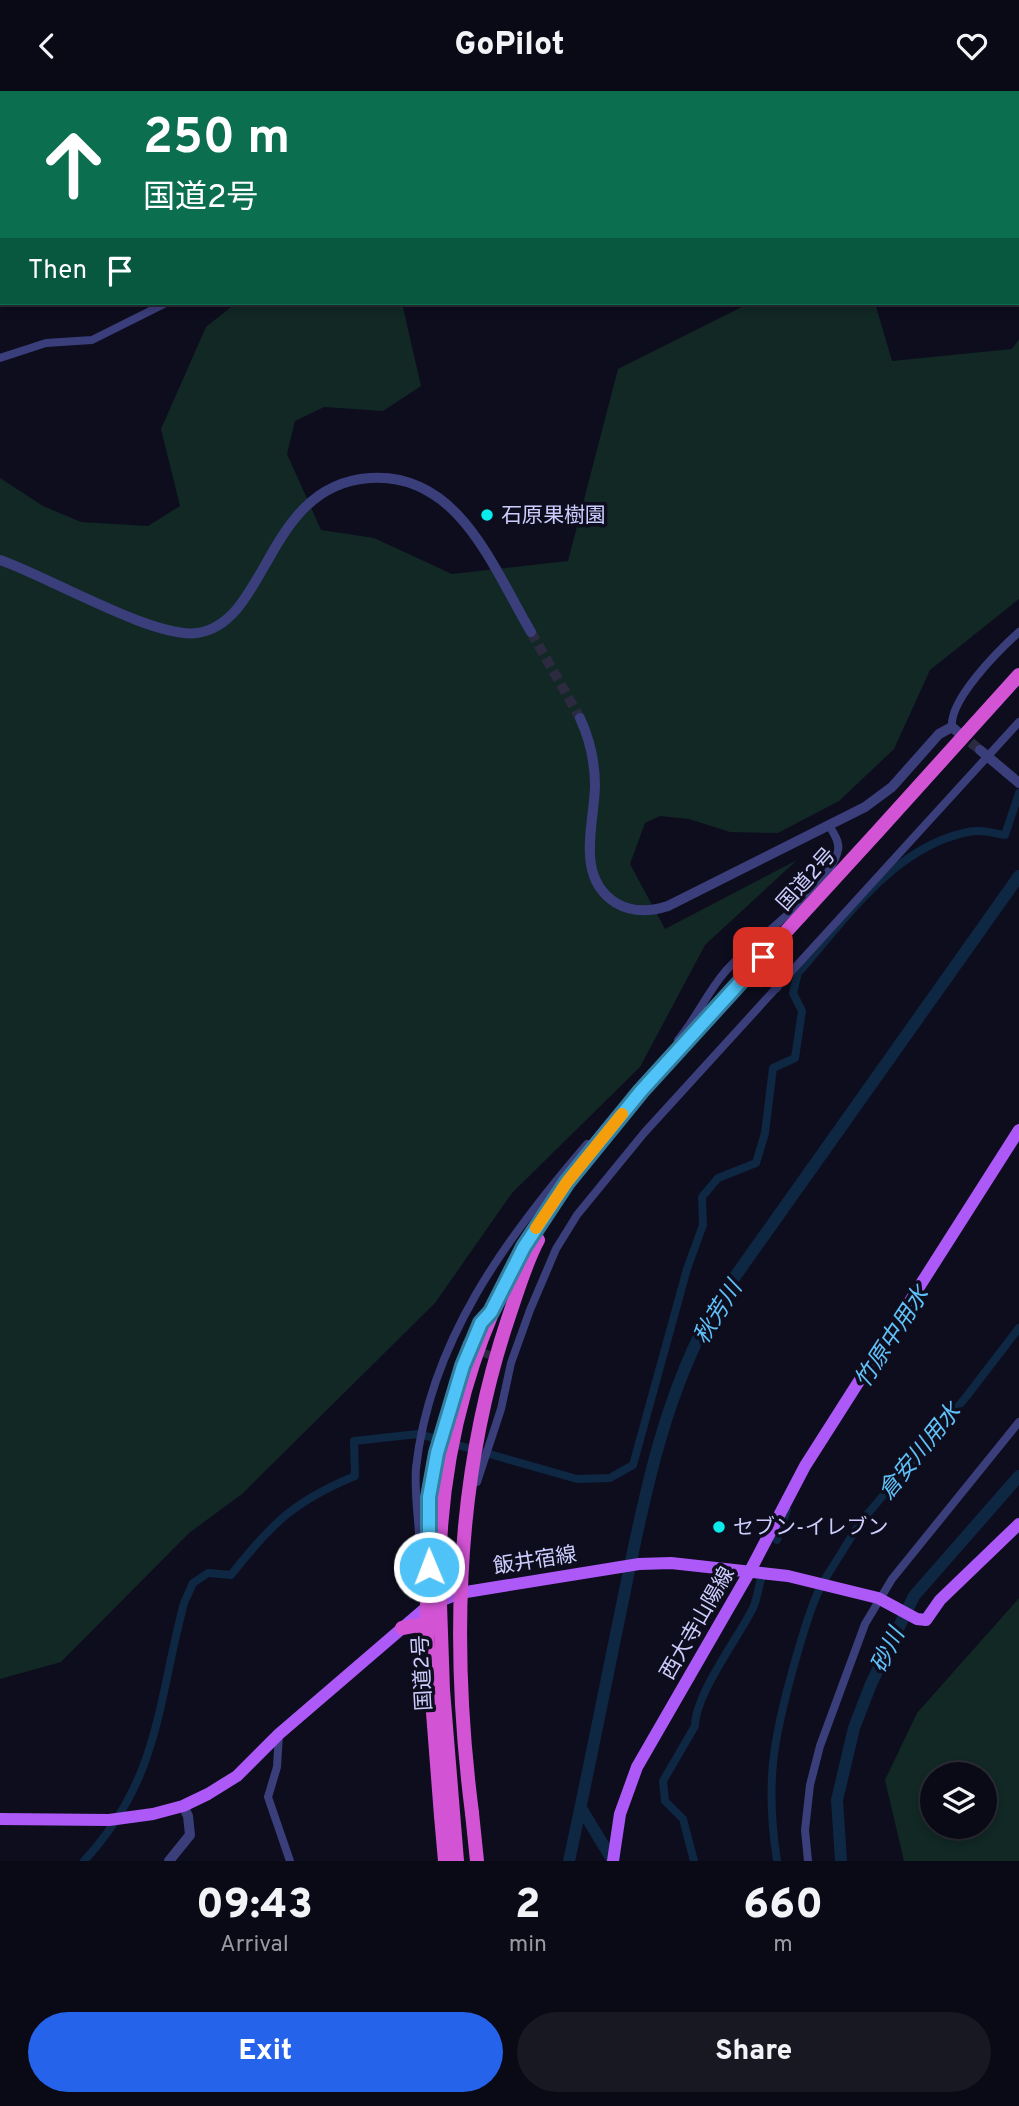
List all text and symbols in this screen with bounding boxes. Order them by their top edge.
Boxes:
text: GoPilot [454,26,565,66]
icon: back [28,27,66,65]
icon: heart [953,27,991,65]
text: 250 m [143,109,290,171]
icon: ahead [28,119,119,210]
text: 国道2号 [143,179,259,219]
icon: arrive [101,252,139,290]
text: Then [28,255,87,288]
place label: 石原果樹園 [501,503,606,530]
marker: 石原果樹園 [479,507,495,523]
street label: 国道2号 [772,843,843,917]
pin [733,927,793,987]
icon: arrive [744,938,782,976]
water label: 秋芳川 [689,1274,751,1350]
water label: 竹原中用水 [850,1280,938,1394]
water label: 倉安川用水 [873,1396,970,1506]
place label: セブン-イレブン [733,1515,888,1542]
marker: セブン-イレブン [711,1519,727,1535]
position arrow [392,1530,466,1604]
street label: 飯井宿線 [492,1542,579,1581]
street label: 西大寺山陽線 [655,1562,741,1685]
water label: 砂川 [866,1621,914,1678]
street label: 国道2号 [408,1634,439,1712]
map controls [920,1762,997,1839]
button: layers [920,1762,997,1839]
text: 09:43 [196,1880,313,1933]
text: 2 [515,1880,541,1933]
text: 660 [743,1880,823,1933]
text: Arrival [220,1931,289,1960]
text: min [509,1931,547,1960]
text: m [773,1931,793,1960]
button: Exit [28,2012,503,2092]
button: Share [517,2012,991,2092]

